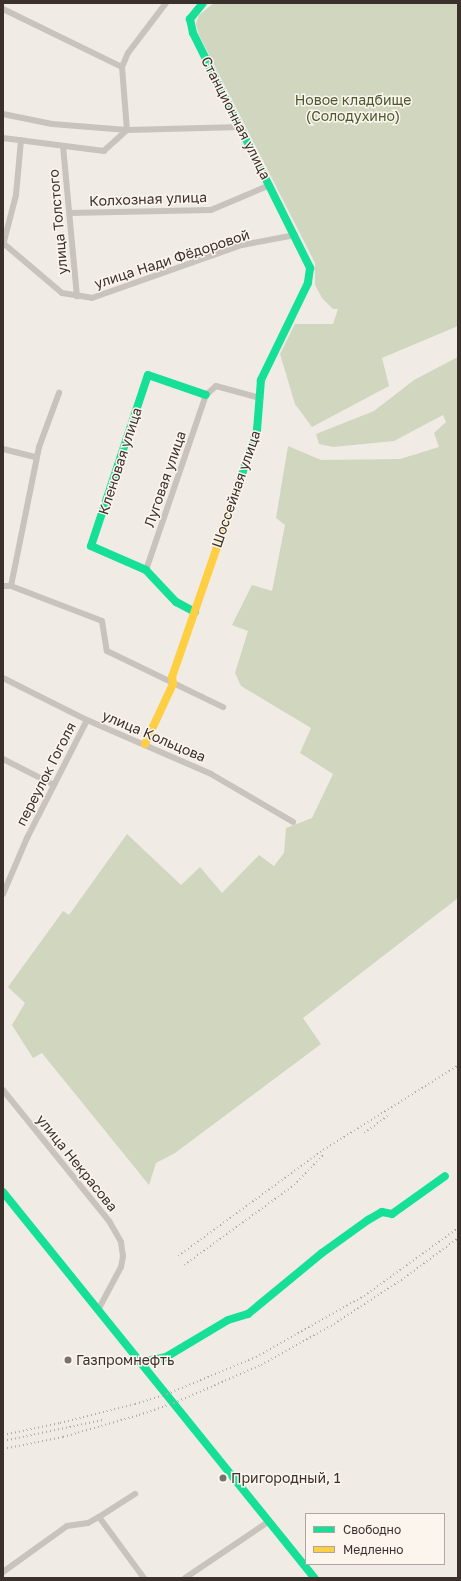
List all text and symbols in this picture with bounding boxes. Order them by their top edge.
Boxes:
street label: Станционная улица [198,54,274,182]
park label: Новое кладбище (Солодухино) [295,92,411,124]
street label: улица Толстого [45,169,71,275]
street label: Колхозная улица [89,189,207,209]
street label: улица Нади Фёдоровой [92,226,252,292]
street label: Кленовая улица [95,405,145,517]
street label: Шоссейная улица [208,428,264,550]
street label: Луговая улица [141,429,189,529]
street label: улица Кольцова [100,707,208,765]
street label: переулок Гоголя [13,719,79,829]
street label: улица Некрасова [33,1111,121,1215]
place label: Газпромнефть [76,1352,174,1368]
marker: Газпромнефть [63,1355,73,1365]
place label: Пригородный, 1 [231,1470,340,1486]
marker: Пригородный, 1 [218,1473,228,1483]
legend [305,1513,445,1565]
text: Свободно [343,1522,401,1537]
text: Медленно [343,1542,403,1557]

